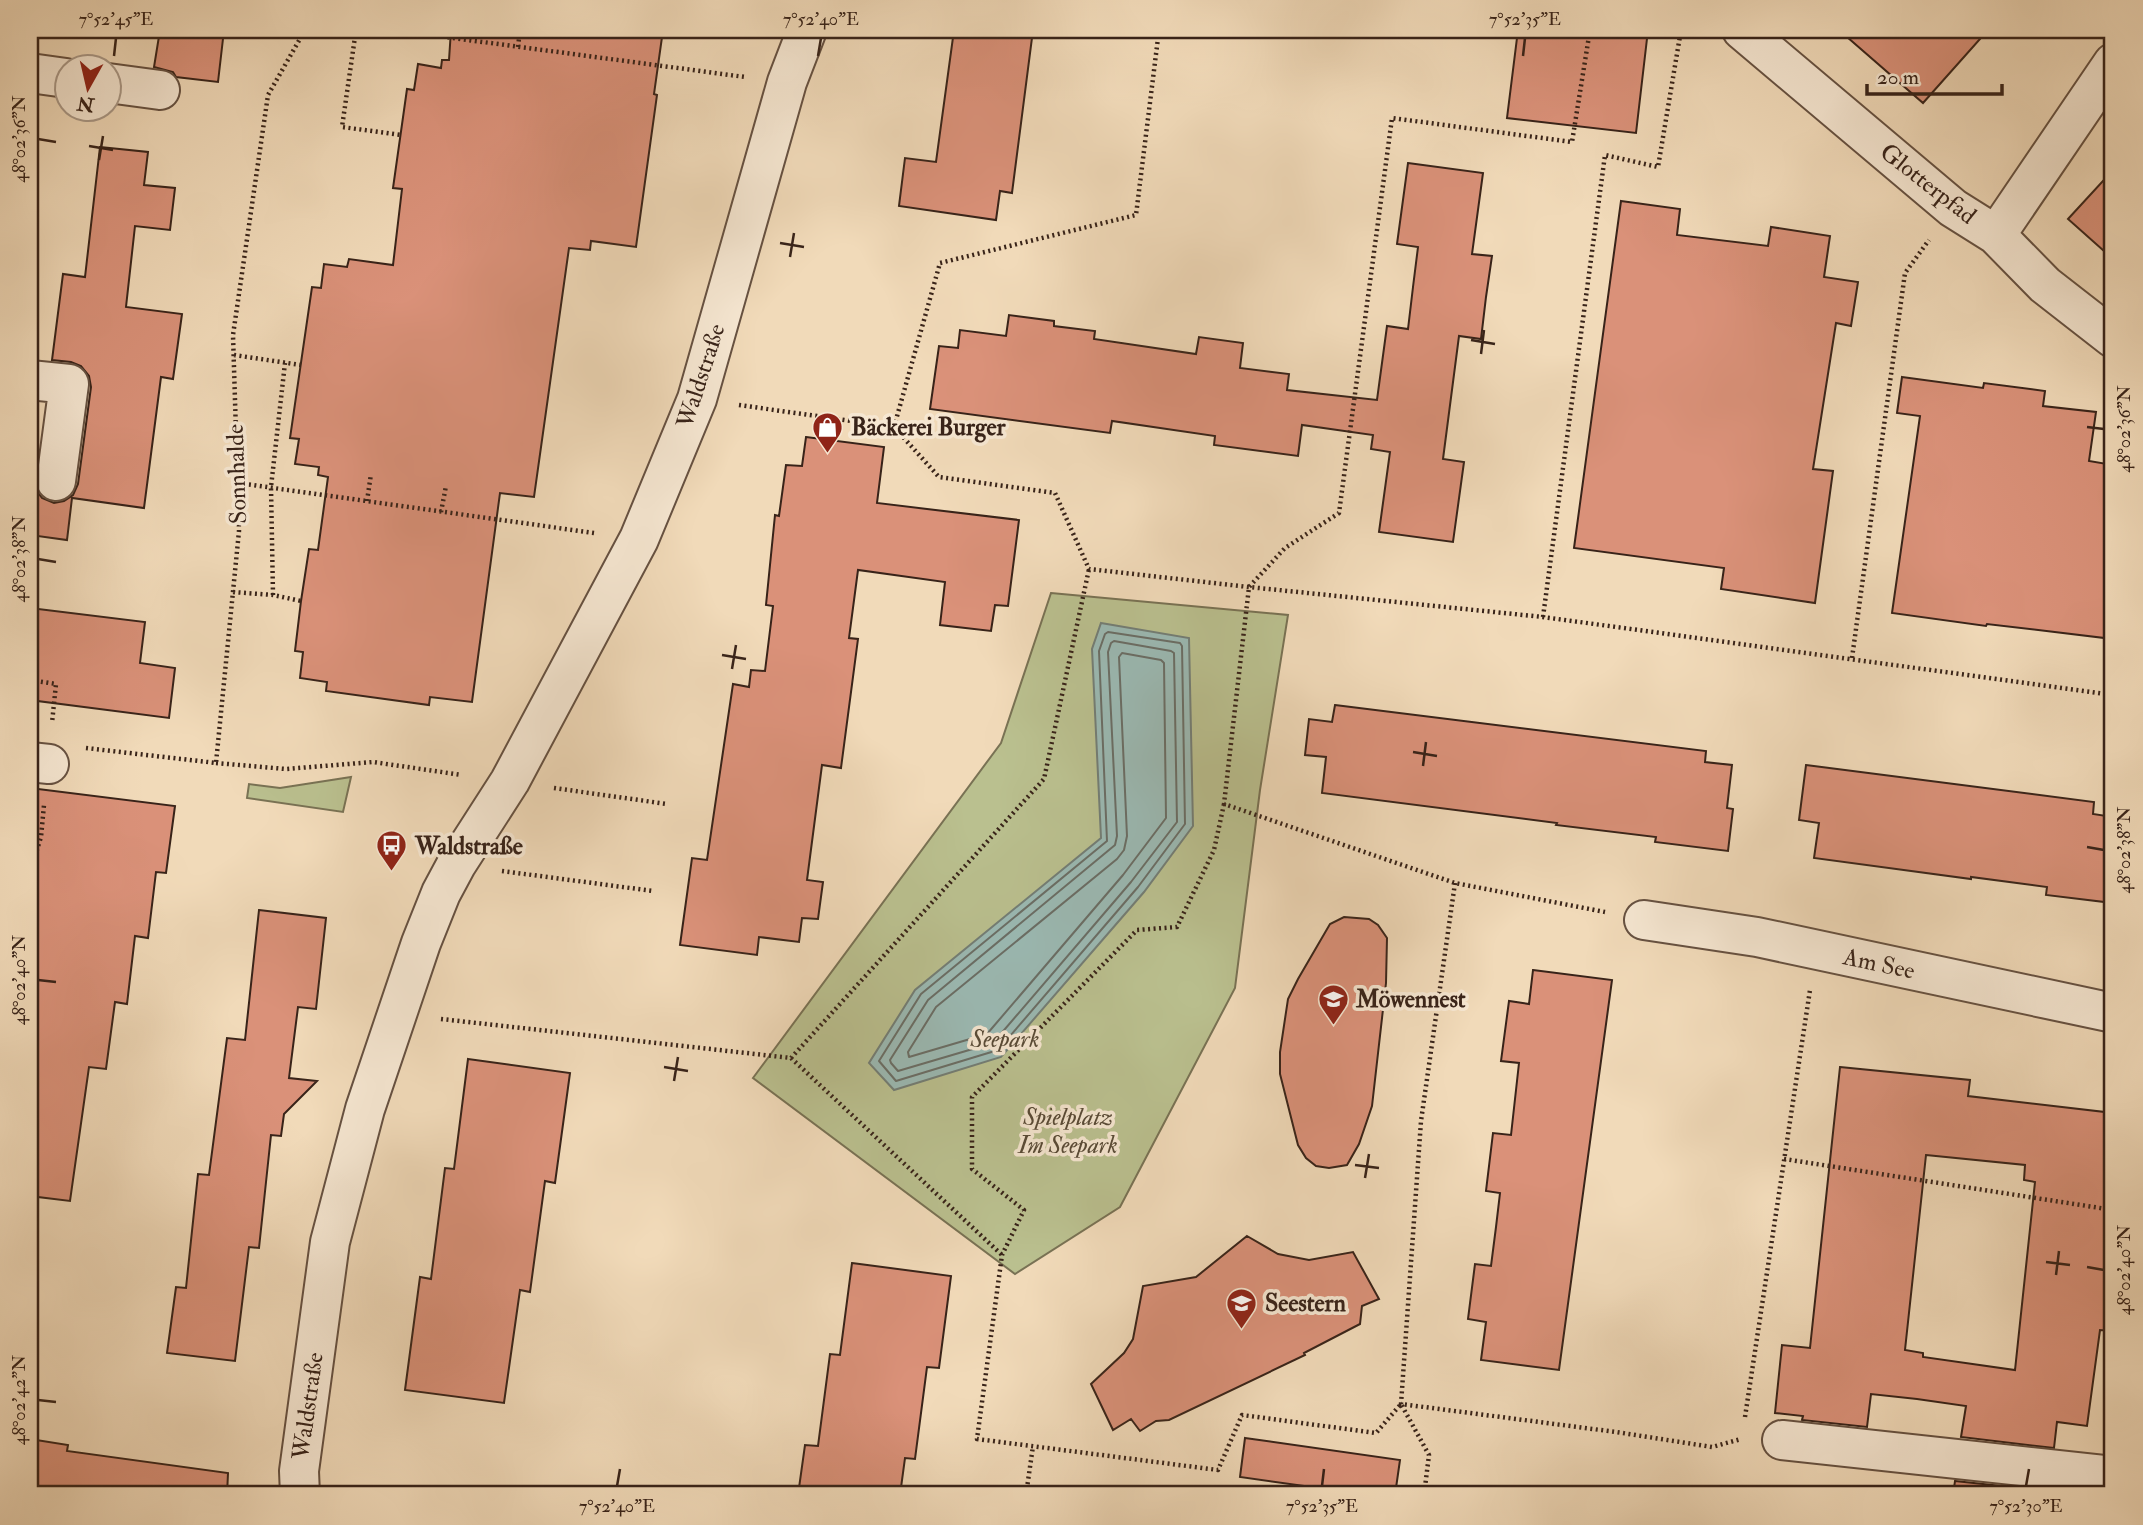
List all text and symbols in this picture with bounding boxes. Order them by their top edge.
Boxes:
text: 7°52'45"E [79,8,153,31]
text: 7°52'40"E [783,8,859,31]
text: 7°52'35"E [1489,8,1561,31]
north arrow [52,52,122,122]
scale bar [1867,52,2001,96]
text: 20 m [1877,64,1919,91]
text: N [75,91,97,117]
text: 48°02'36"N [8,95,31,183]
street label: Glotterpfad [1874,137,1983,231]
street label: Waldstraße [669,320,732,433]
text: 48°02'36"N [2113,385,2136,473]
shop icon: Bäckerei Burger [811,410,845,454]
place label: Bäckerei Burger [851,412,1007,443]
street label: Sonnhalde [220,423,254,525]
text: 48°02'38"N [8,516,31,602]
text: 48°02'38"N [2113,807,2136,893]
bus stop icon: Waldstraße [375,829,409,873]
place label: Waldstraße [414,831,523,862]
text: 48°02'40"N [8,935,31,1025]
street label: Am See [1839,941,1918,987]
school or university icon: Möwennest [1316,982,1350,1026]
place label: Möwennest [1355,984,1466,1015]
park label: Seepark [970,1024,1040,1055]
park label: Spielplatz Im Seepark [1016,1102,1118,1161]
text: 48°02'40"N [2113,1225,2136,1315]
school or university icon: Seestern [1225,1286,1259,1330]
place label: Seestern [1265,1288,1346,1319]
street label: Waldstraße [285,1350,331,1463]
text: 48°02'42"N [8,1355,31,1445]
text: 7°52'40"E [579,1495,655,1518]
text: 7°52'35"E [1286,1495,1358,1518]
text: 7°52'30"E [1989,1495,2063,1518]

